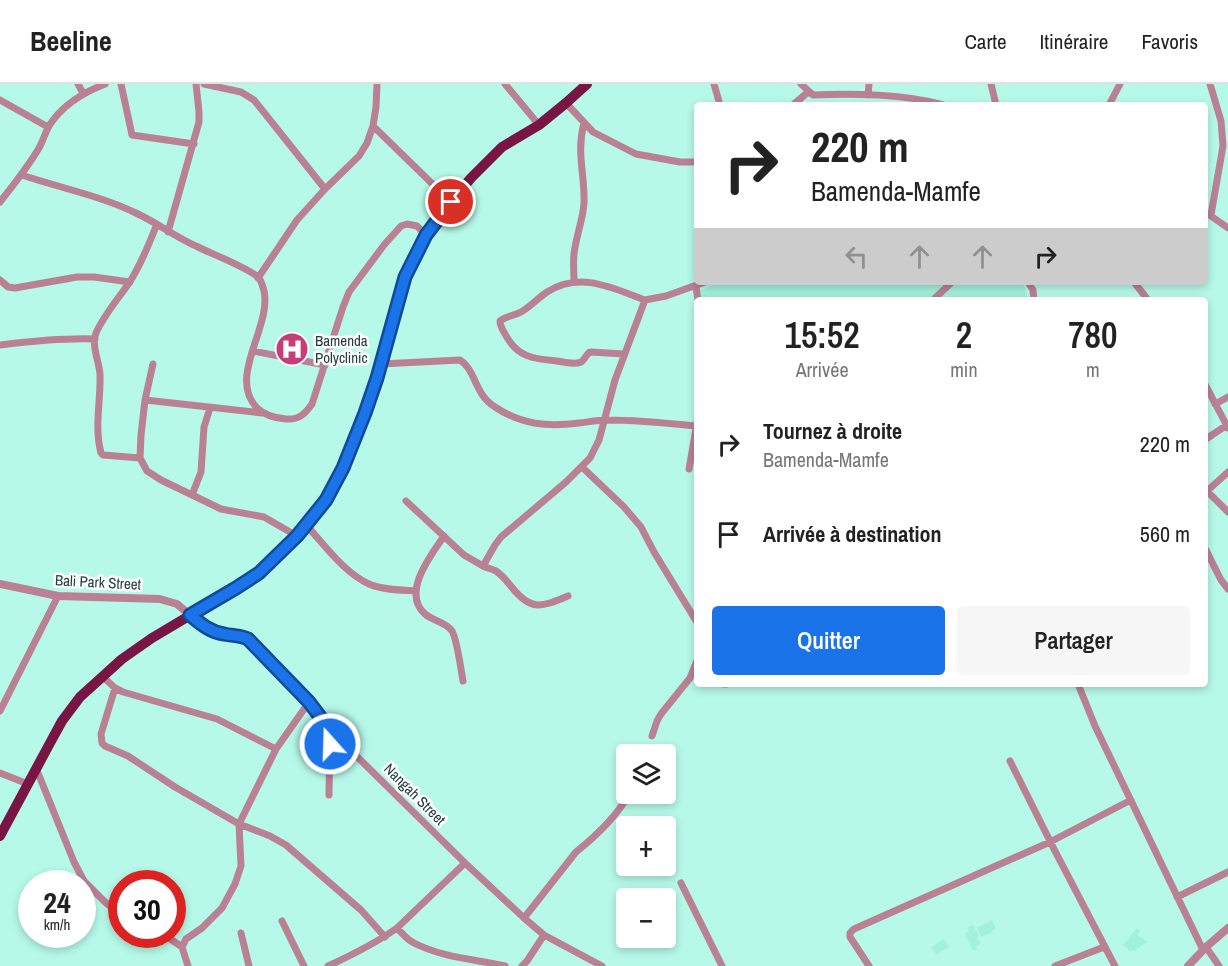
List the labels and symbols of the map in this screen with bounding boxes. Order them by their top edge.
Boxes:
pin [425,176,476,227]
place label: Bamenda Polyclinic [315,330,368,368]
hospital icon: Bamenda Polyclinic [274,331,310,367]
street label: Bali Park Street [54,569,142,595]
position arrow [298,712,362,776]
street label: Nangah Street [380,759,451,830]
speed limit sign: 30 [108,870,186,948]

